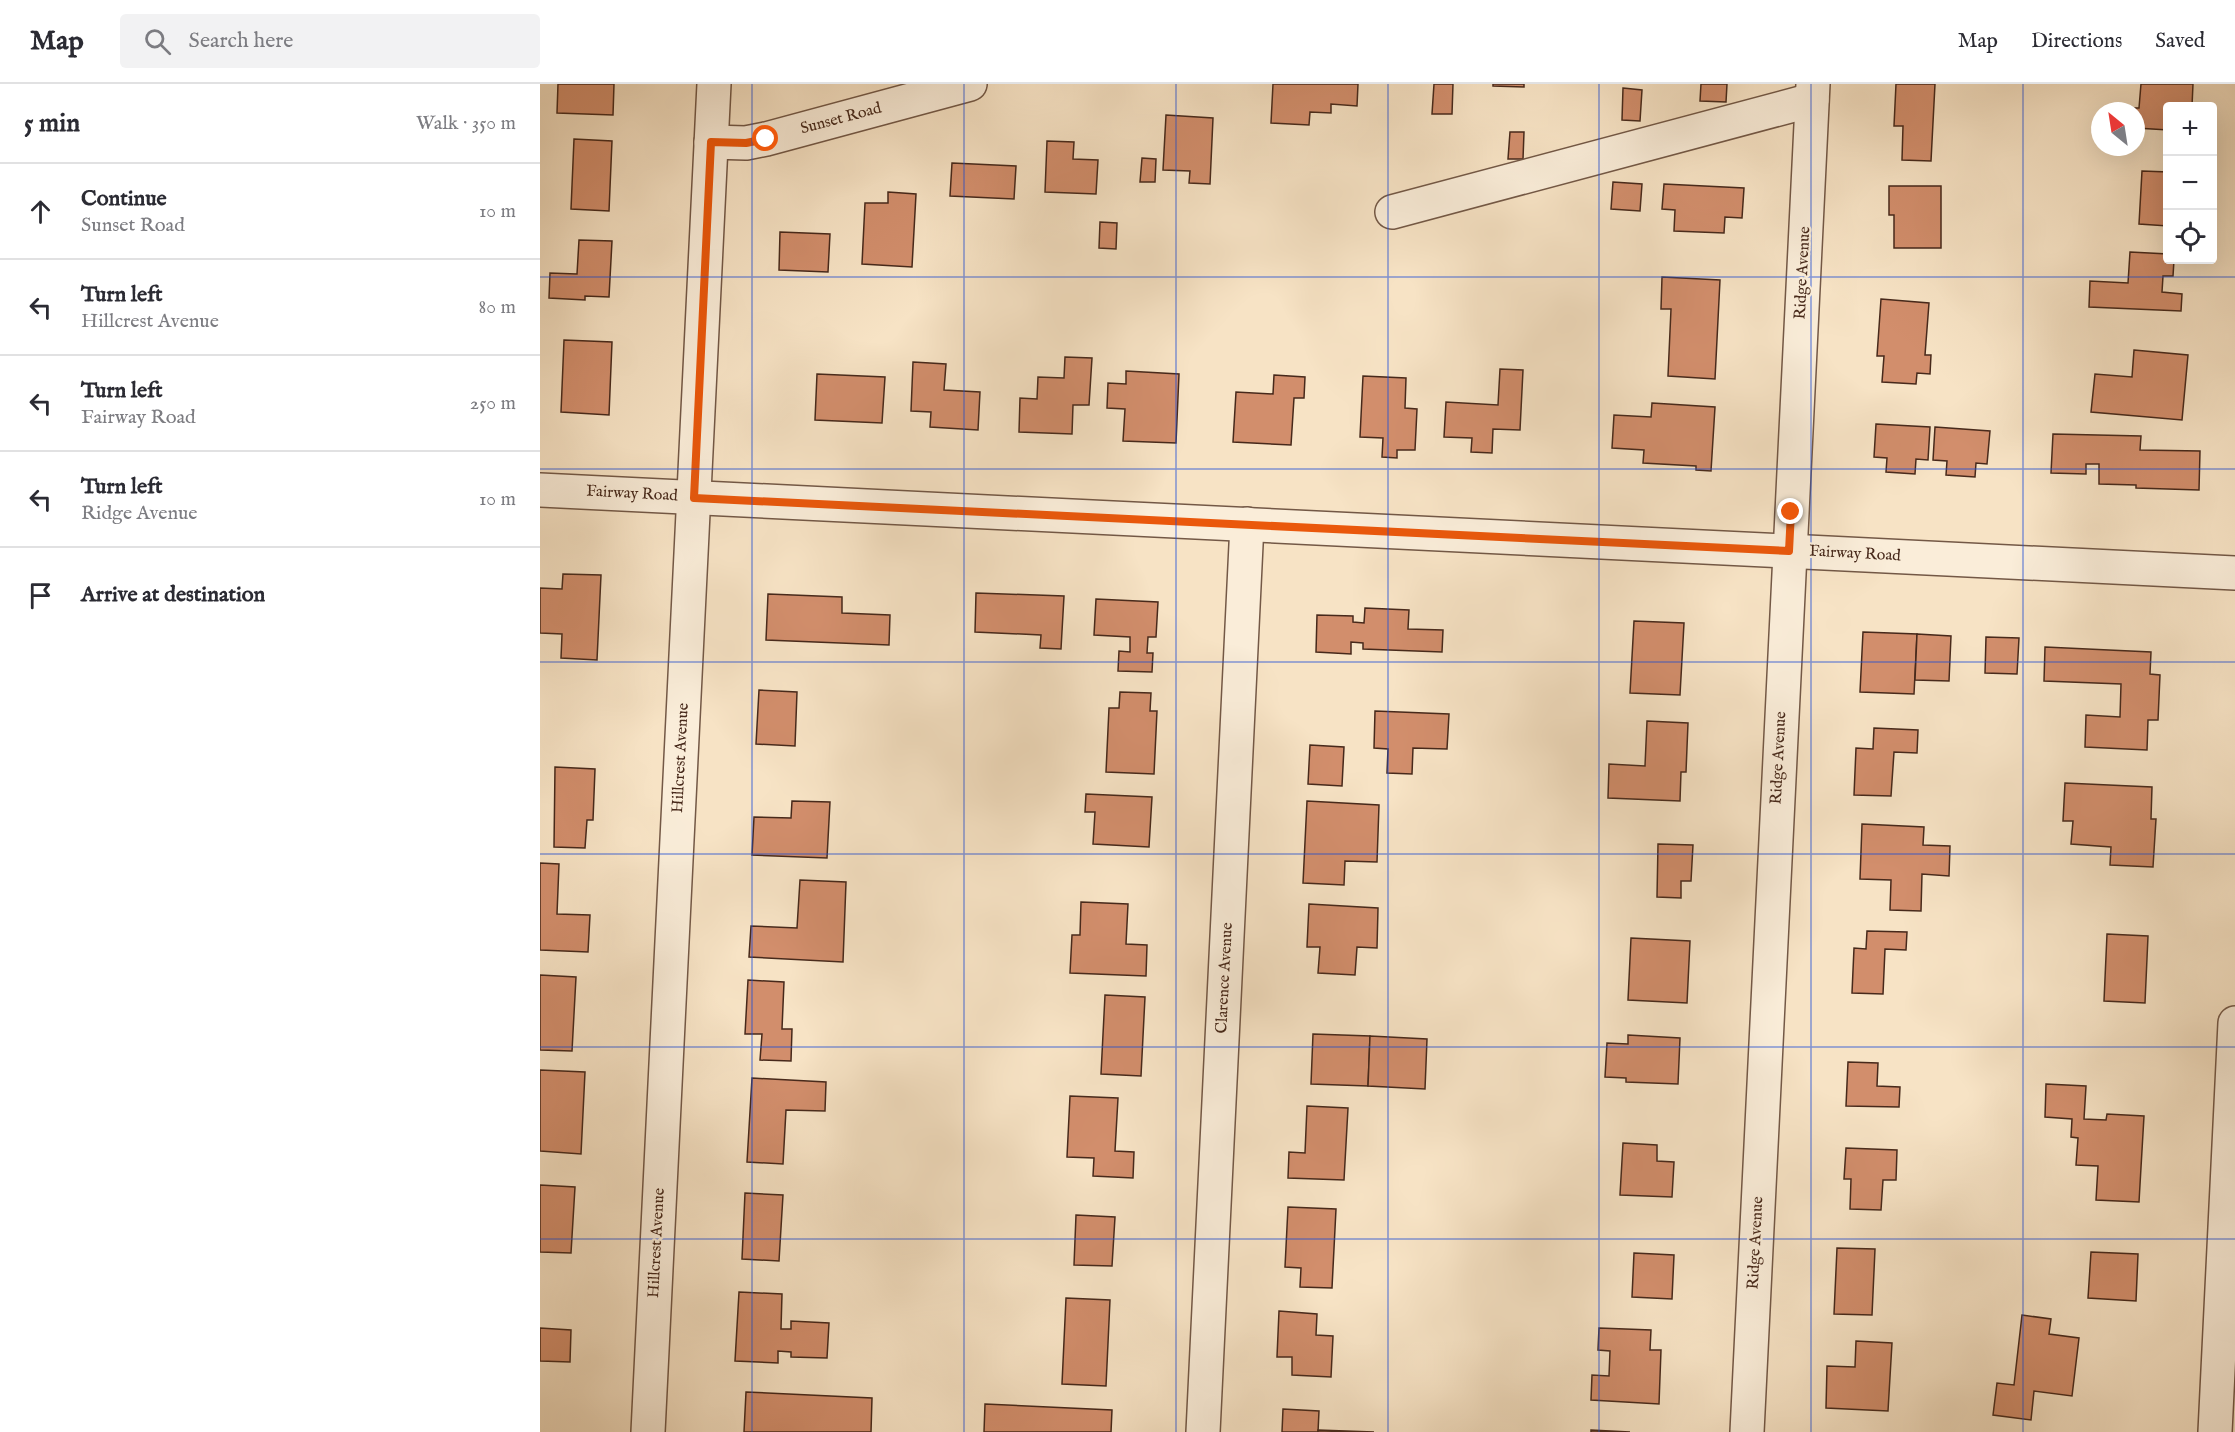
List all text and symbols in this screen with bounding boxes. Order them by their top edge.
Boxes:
search box [120,14,540,68]
text: Map [30,24,84,59]
icon: search [141,25,174,58]
text: Search here [189,27,293,55]
text: Map [1958,28,1998,55]
text: Directions [2031,28,2122,55]
text: Saved [2155,28,2205,55]
street label: Sunset Road [798,98,884,139]
north arrow [2091,102,2145,156]
map controls [2163,102,2217,264]
button: + [2163,102,2217,156]
text: 5 min [24,107,80,140]
text: Walk · 350 m [416,111,516,136]
route start [752,125,778,151]
button: − [2163,156,2217,210]
text: Continue [81,185,167,213]
icon: ahead [24,195,57,228]
text: 10 m [479,199,516,224]
button: locate [2163,210,2217,264]
text: Sunset Road [81,213,185,238]
street label: Ridge Avenue [1791,226,1815,320]
text: Turn left [81,281,163,309]
icon: left [24,291,57,324]
text: 80 m [479,295,516,320]
text: Hillcrest Avenue [81,309,219,334]
text: Turn left [81,377,163,405]
icon: left [24,387,57,420]
text: 250 m [470,391,516,416]
text: Fairway Road [81,405,196,430]
text: Turn left [81,473,163,501]
street label: Fairway Road [586,482,679,506]
icon: left [24,483,57,516]
text: 10 m [479,487,516,512]
route end [1777,498,1803,524]
text: Ridge Avenue [81,501,198,526]
street label: Fairway Road [1809,542,1902,566]
icon: arrive [24,579,57,612]
text: Arrive at destination [81,581,265,609]
street label: Hillcrest Avenue [668,702,694,814]
street label: Ridge Avenue [1767,711,1791,805]
street label: Clarence Avenue [1212,922,1238,1034]
street label: Hillcrest Avenue [644,1187,670,1299]
street label: Ridge Avenue [1744,1196,1768,1290]

